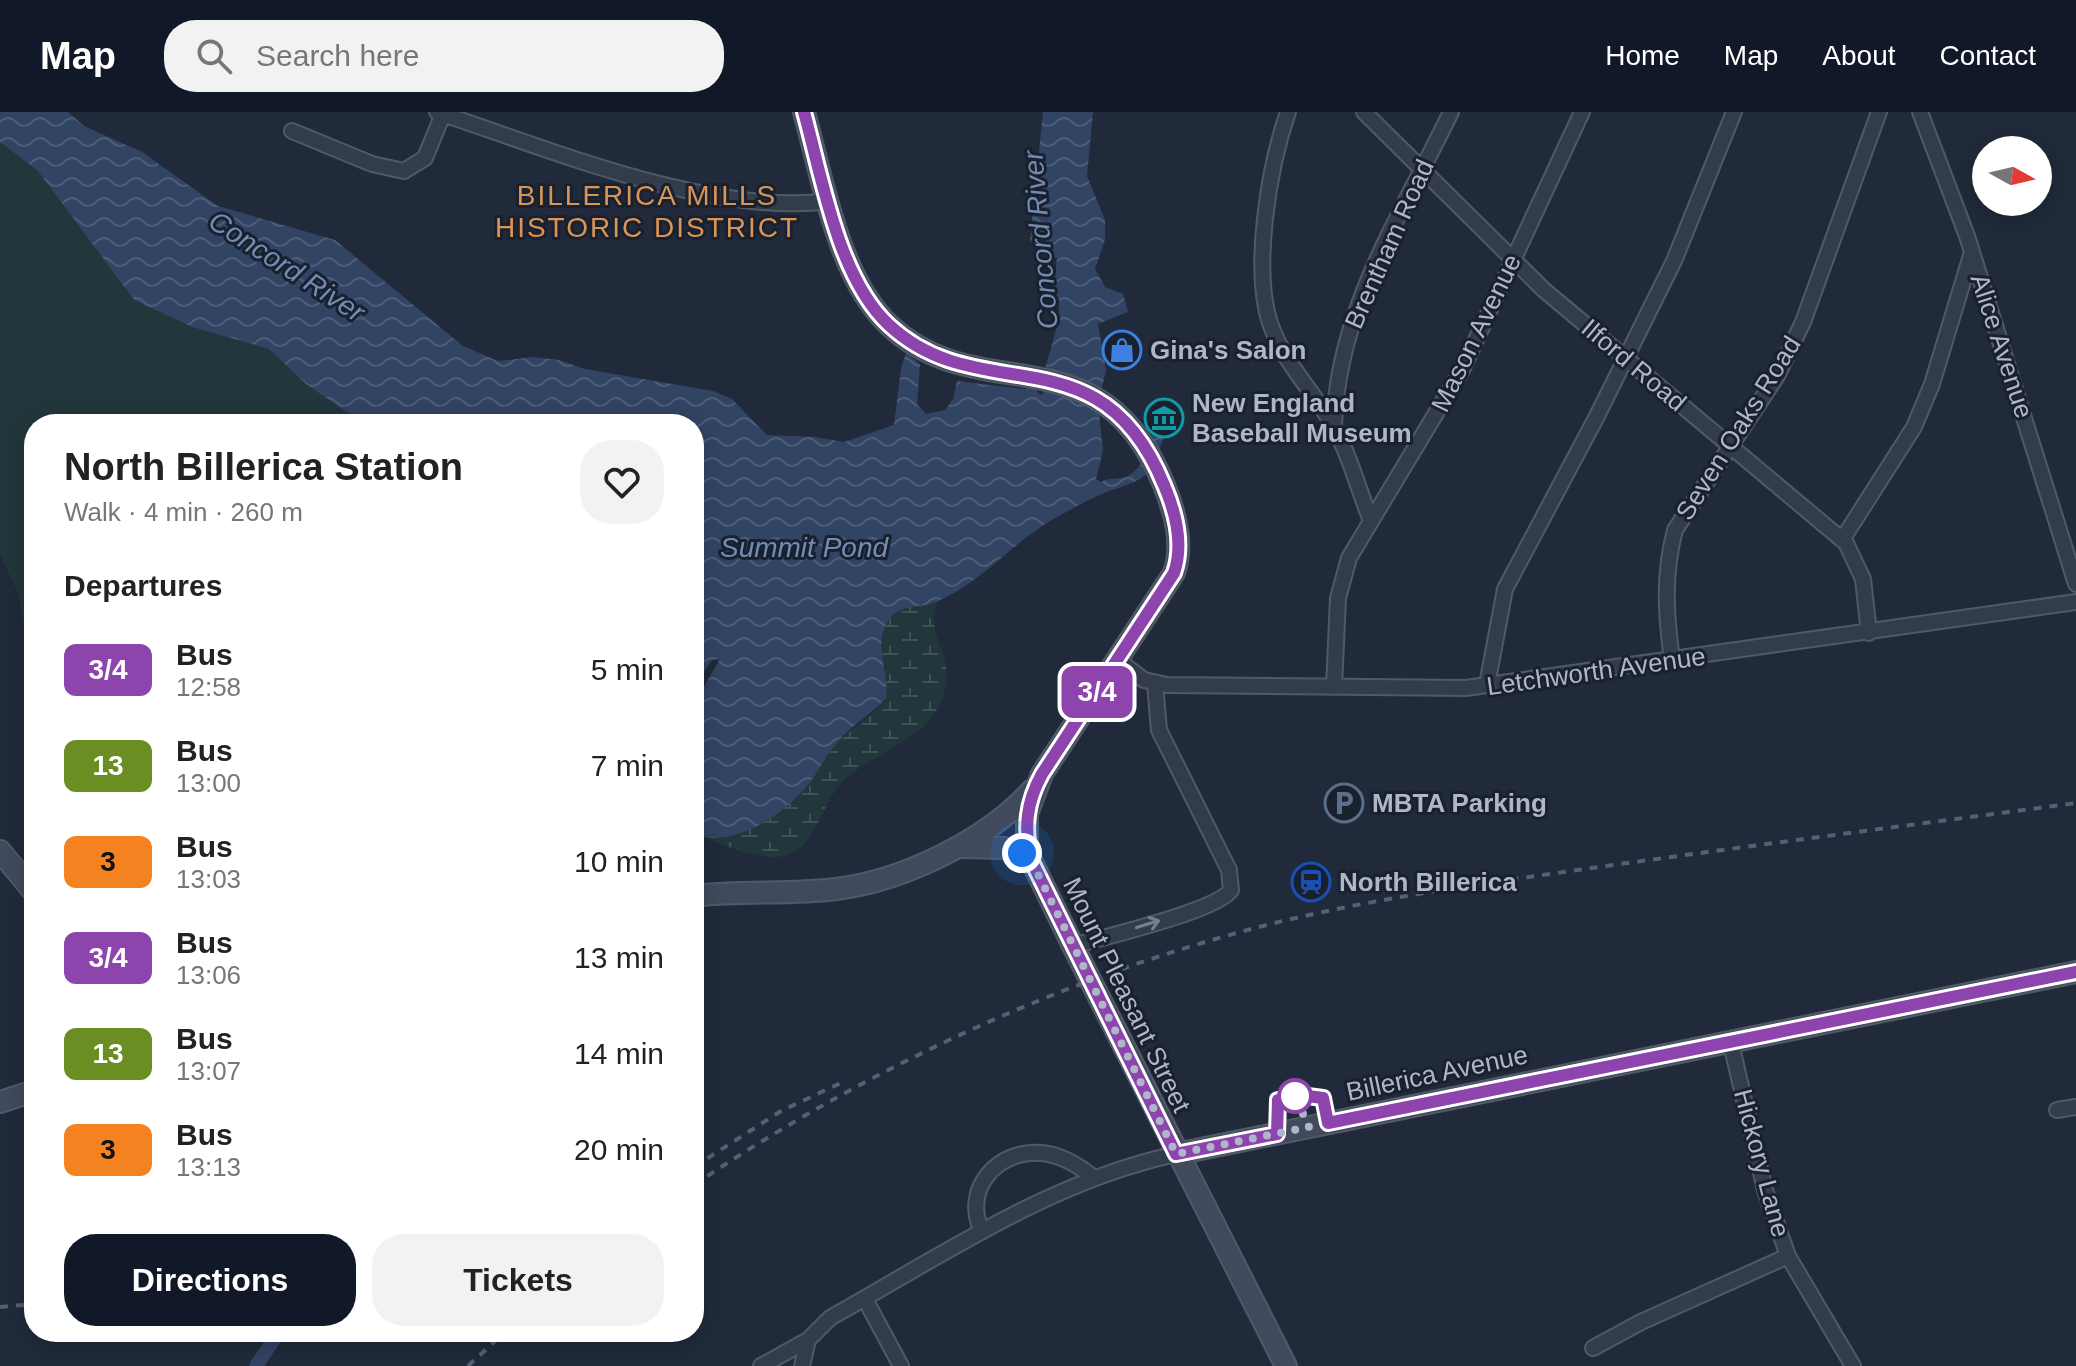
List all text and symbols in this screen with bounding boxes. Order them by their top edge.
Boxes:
search box [164,20,724,92]
icon: search [192,34,236,78]
text: Map [40,35,116,77]
text: Search here [256,39,419,72]
text: Home [1605,40,1680,71]
text: Map [1724,40,1778,71]
text: About [1822,40,1896,71]
text: Contact [1940,40,2036,71]
north arrow [1972,136,2052,216]
map controls [1972,136,2052,216]
water label: Concord River [1017,148,1064,330]
street label: Brentham Road [1338,155,1440,333]
district label: BILLERICA MILLS HISTORIC DISTRICT [495,180,799,243]
water label: Concord River [203,205,372,329]
street label: Mason Avenue [1425,249,1527,417]
street label: Alice Avenue [1965,270,2039,422]
street label: Ilford Road [1576,313,1692,417]
shop icon: Gina's Salon [1101,329,1143,371]
street label: Seven Oaks Road [1669,331,1807,525]
place label: Gina's Salon [1150,335,1306,365]
place label: New England Baseball Museum [1192,388,1412,448]
museum icon: New England Baseball Museum [1143,397,1185,439]
button: heart [580,440,664,524]
text: North Billerica Station [64,446,463,488]
text: Walk · 4 min · 260 m [64,497,303,527]
water label: Summit Pond [720,532,889,563]
text: Departures [64,569,222,602]
text: Bus [176,638,233,671]
street label: Letchworth Avenue [1485,641,1707,701]
text: 5 min [591,653,664,686]
text: 3/4 [89,654,127,685]
line badge: 3/4 [1051,666,1143,718]
text: 12:58 [176,672,241,702]
text: 3/4 [1078,676,1116,707]
text: Bus [176,734,233,767]
text: 7 min [591,749,664,782]
text: 13 [92,750,124,781]
text: 13:00 [176,768,241,798]
parking icon: MBTA Parking [1323,782,1365,824]
place label: MBTA Parking [1372,788,1547,818]
text: Bus [176,830,233,863]
your location [1002,833,1042,873]
text: 10 min [574,845,664,878]
text: 3 [100,846,116,877]
station icon: North Billerica [1290,861,1332,903]
text: 13:03 [176,864,241,894]
place label: North Billerica [1339,867,1517,897]
street label: Mount Pleasant Street [1057,873,1197,1118]
one-way arrow [1135,916,1160,930]
text: Bus [176,926,233,959]
text: 13 min [574,941,664,974]
text: 3/4 [89,942,127,973]
text: 13:06 [176,960,241,990]
text: Bus [176,1022,233,1055]
text: 14 min [574,1037,664,1070]
text: 13 [92,1038,124,1069]
street label: Billerica Avenue [1344,1039,1530,1107]
text: 13:07 [176,1056,241,1086]
unlabelled marker [1278,1079,1312,1113]
street label: Hickory Lane [1728,1086,1796,1240]
text: Bus [176,1118,233,1151]
text: 20 min [574,1133,664,1166]
text: 3 [100,1134,116,1165]
text: 13:13 [176,1152,241,1182]
button: Directions [64,1234,356,1326]
button: Tickets [372,1234,664,1326]

